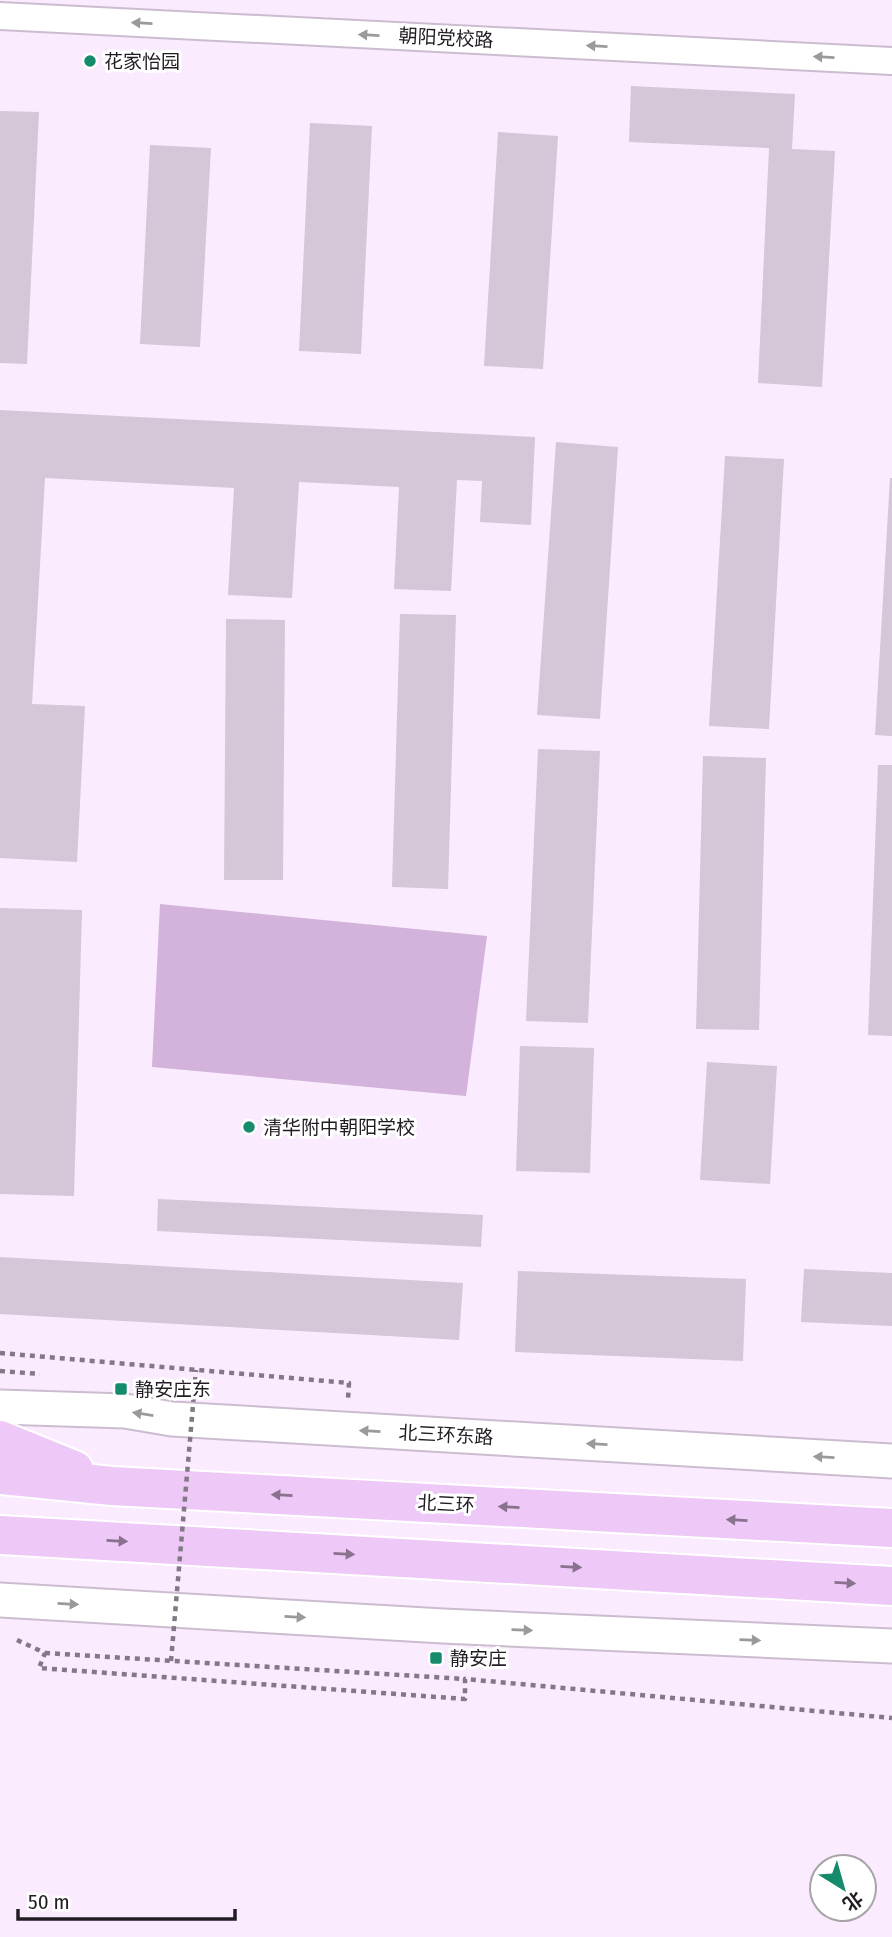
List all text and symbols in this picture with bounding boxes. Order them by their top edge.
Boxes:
one-way arrow [131,18,153,29]
street label: 朝阳党校路 [398,24,494,52]
one-way arrow [358,29,380,40]
one-way arrow [585,40,607,51]
place label: 花家怡园 [104,50,180,73]
one-way arrow [813,52,835,63]
marker: 花家怡园 [82,53,98,69]
place label: 清华附中朝阳学校 [263,1116,415,1139]
marker: 清华附中朝阳学校 [241,1119,257,1135]
place label: 静安庄东 [135,1378,211,1401]
marker: 静安庄东 [113,1381,129,1397]
one-way arrow [132,1408,154,1419]
street label: 北三环东路 [398,1421,494,1449]
one-way arrow [358,1425,380,1436]
one-way arrow [586,1438,608,1449]
one-way arrow [813,1452,835,1463]
one-way arrow [271,1489,293,1500]
street label: 北三环 [417,1491,475,1517]
one-way arrow [498,1502,520,1513]
one-way arrow [725,1514,747,1525]
one-way arrow [106,1536,128,1547]
one-way arrow [333,1549,355,1560]
one-way arrow [561,1562,583,1573]
one-way arrow [834,1578,856,1589]
one-way arrow [57,1599,79,1610]
one-way arrow [285,1611,307,1622]
one-way arrow [512,1624,534,1635]
one-way arrow [739,1634,761,1645]
place label: 静安庄 [450,1647,507,1670]
marker: 静安庄 [428,1650,444,1666]
north arrow [808,1853,878,1923]
scale bar [18,1878,234,1922]
text: 北 [838,1886,867,1916]
text: 50 m [28,1889,70,1915]

